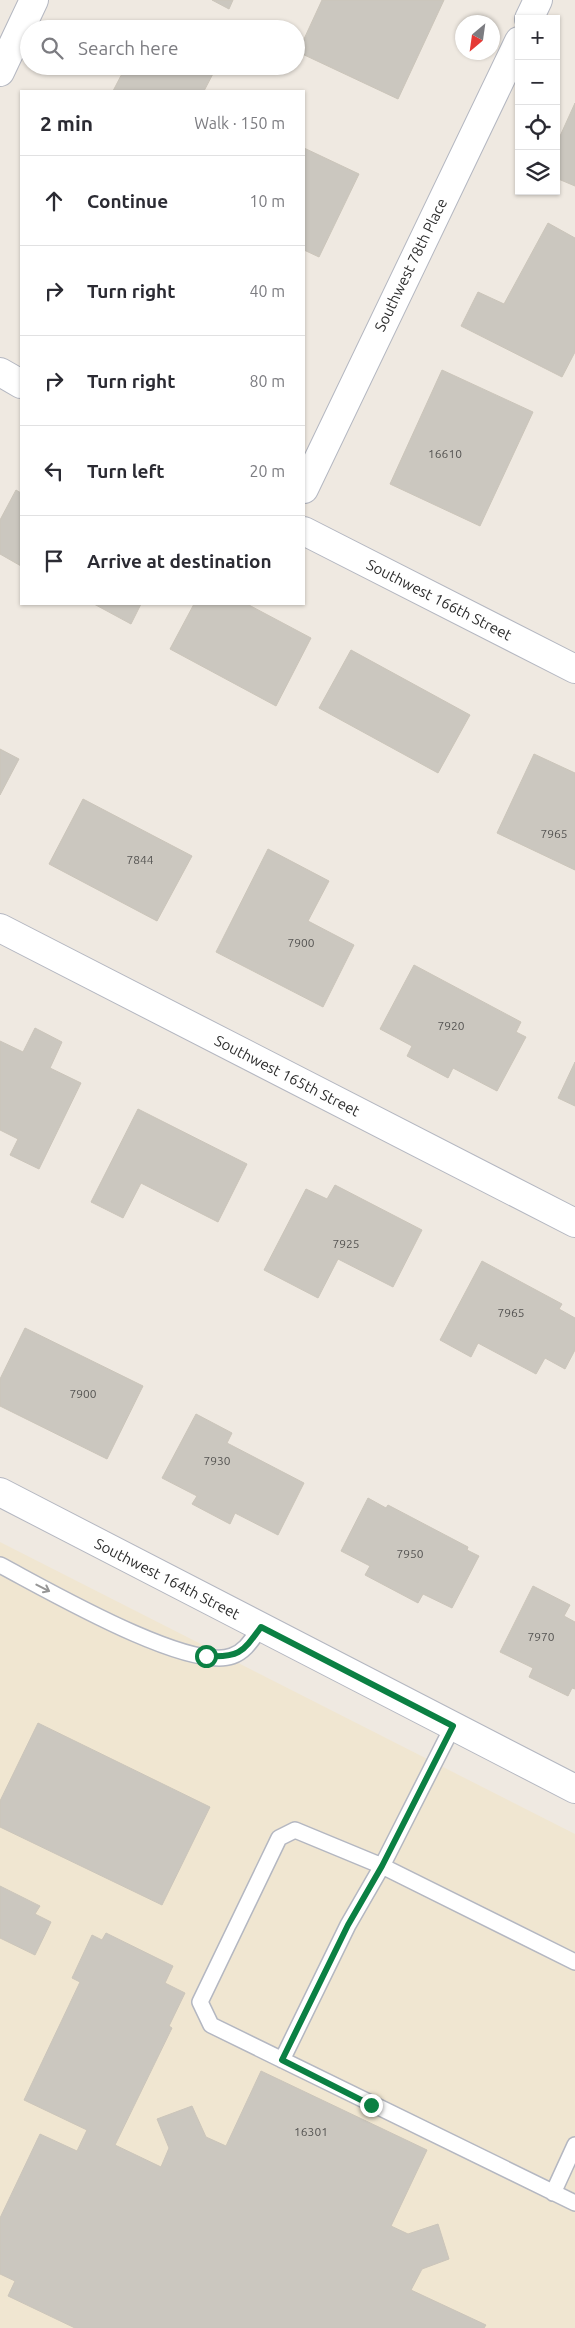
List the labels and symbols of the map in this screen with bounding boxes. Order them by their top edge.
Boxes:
north arrow [455,15,500,60]
street label: Southwest 78th Place [371,195,450,334]
house number: 16610 [428,447,462,460]
street label: Southwest 166th Street [364,556,515,644]
house number: 7965 [540,827,568,840]
house number: 7844 [126,853,154,866]
house number: 7900 [287,936,315,949]
house number: 7920 [437,1019,465,1032]
street label: Southwest 165th Street [212,1032,363,1120]
house number: 7925 [332,1237,360,1250]
house number: 7965 [497,1306,525,1319]
house number: 7900 [69,1387,97,1400]
house number: 7930 [203,1454,231,1467]
street label: Southwest 164th Street [92,1535,243,1623]
house number: 7950 [396,1547,424,1560]
one-way arrow [36,1583,51,1593]
house number: 7970 [527,1630,555,1643]
route start [195,1645,218,1668]
route end [360,2094,383,2117]
house number: 16301 [294,2125,328,2138]

